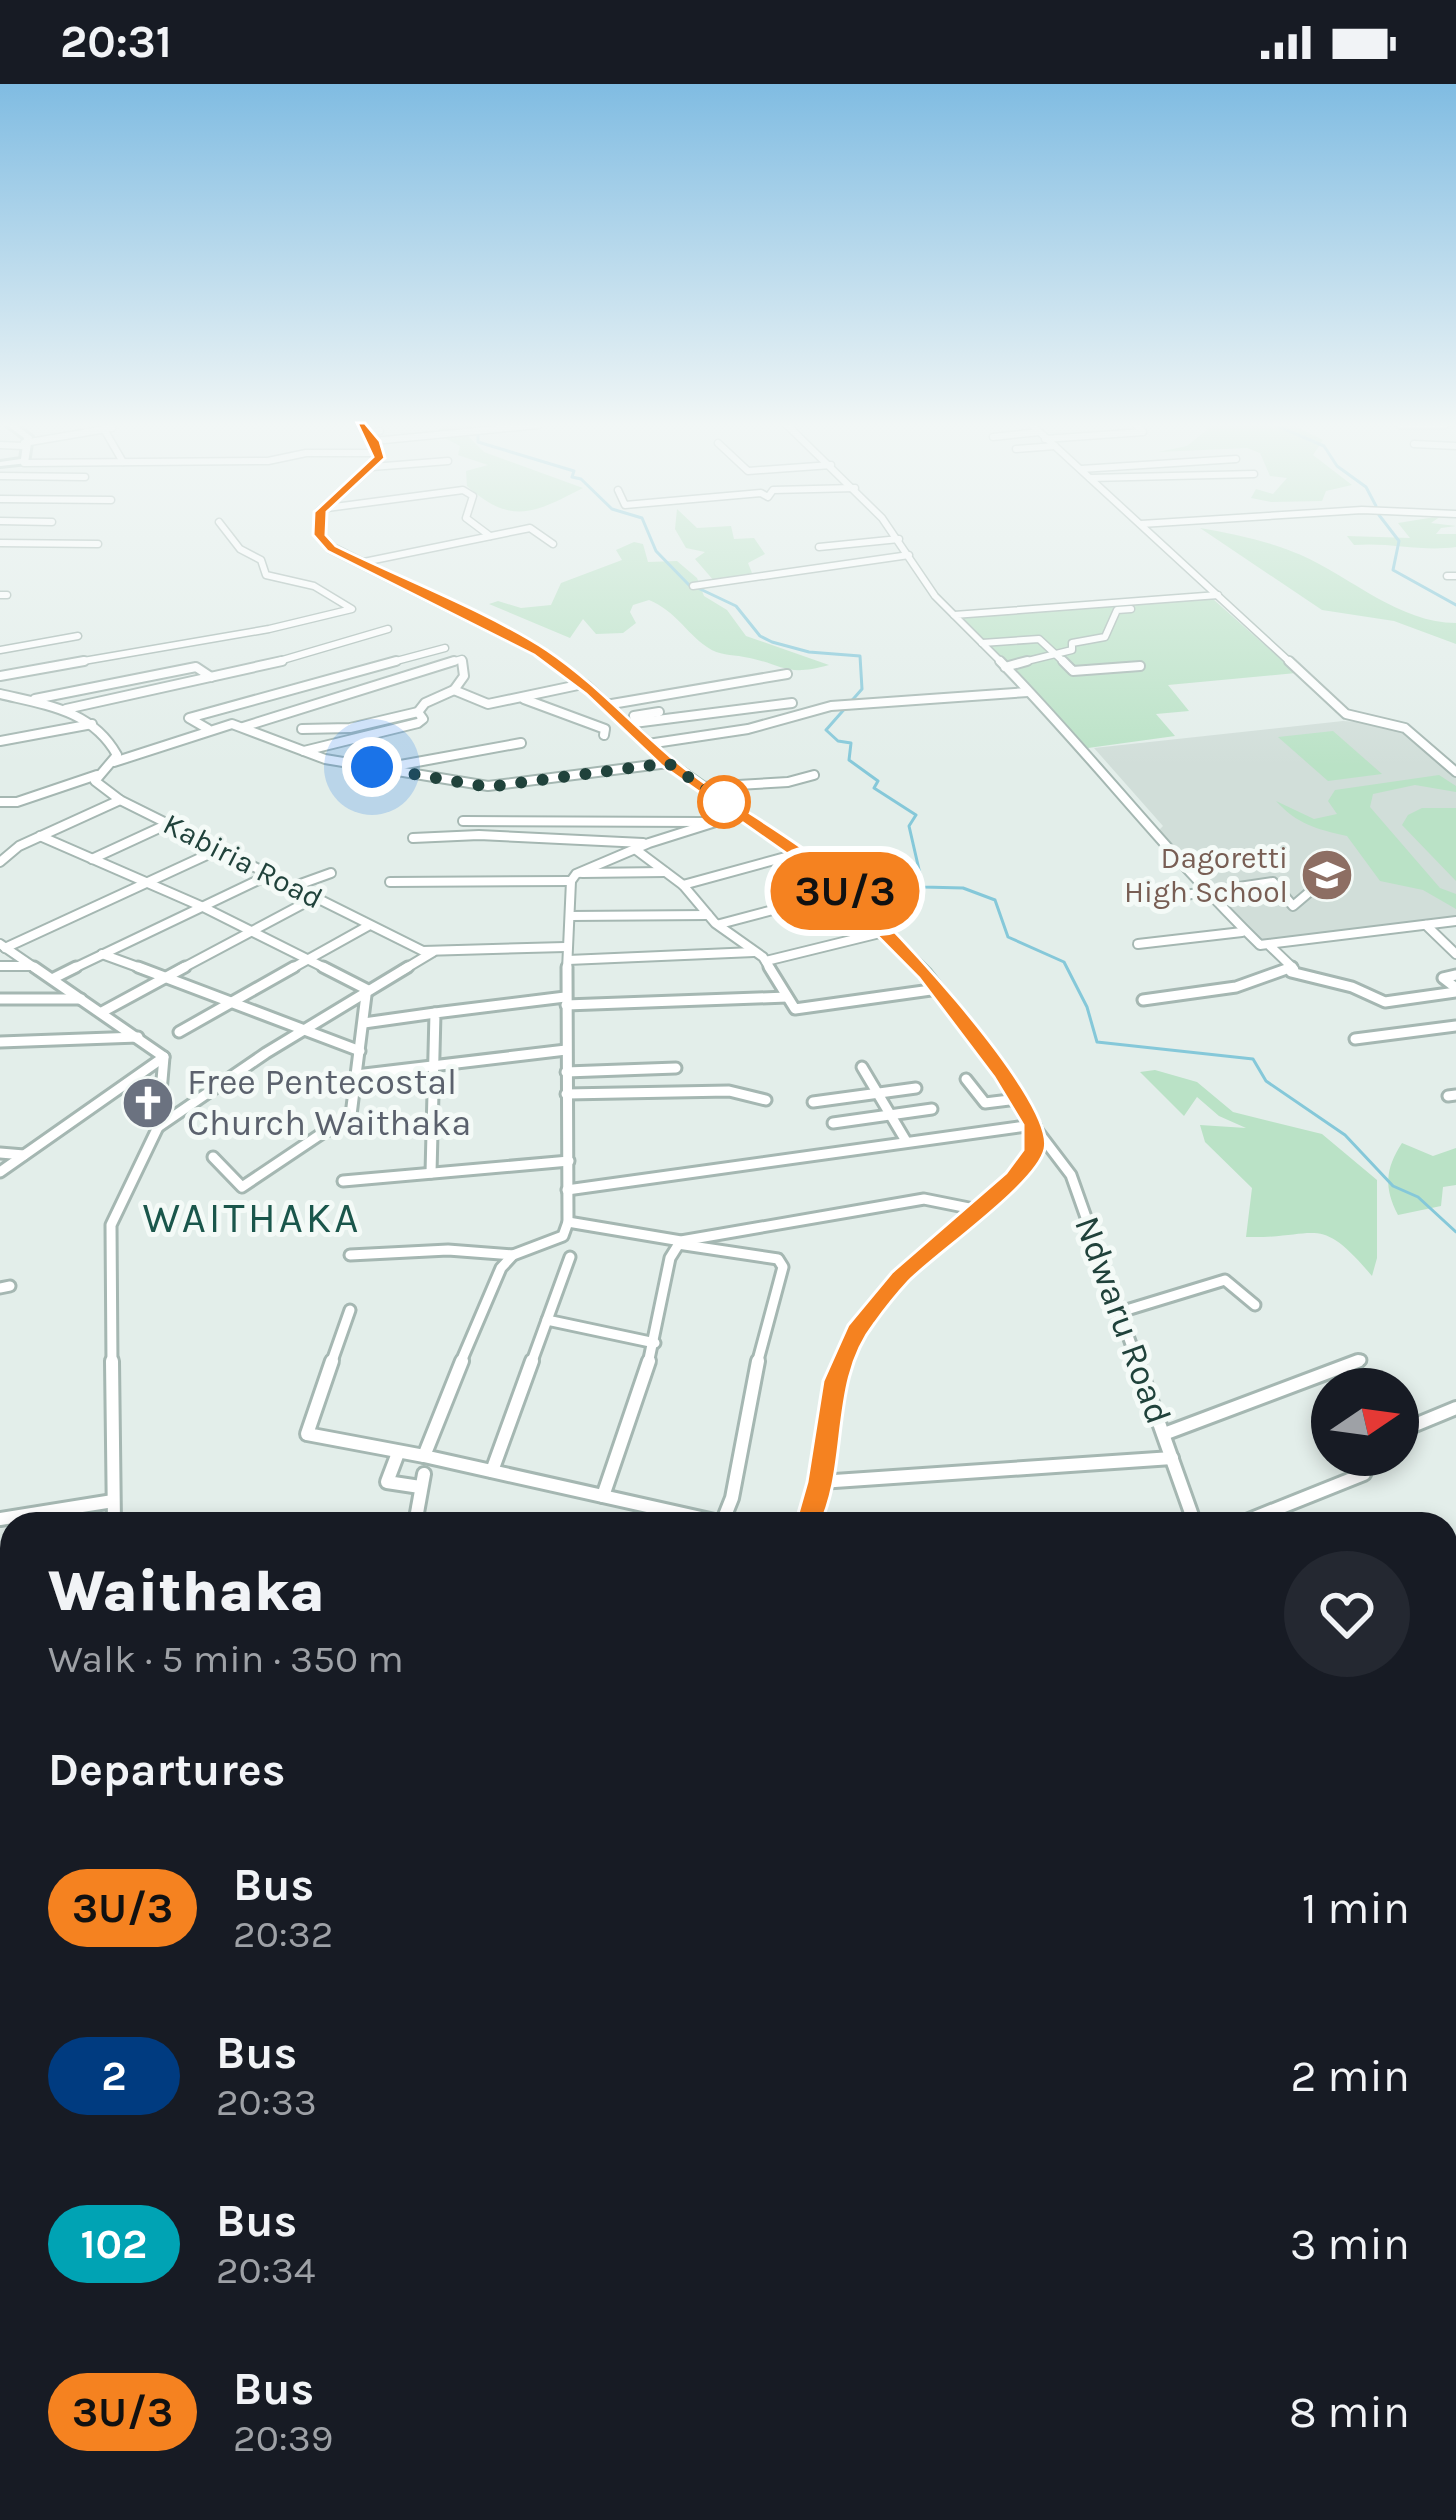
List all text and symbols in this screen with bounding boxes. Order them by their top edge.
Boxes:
text: 20:31 [60,16,172,68]
your location [342,737,402,797]
unlabelled marker [699,777,749,827]
street label: Kabiria Road [157,805,329,917]
place label: Dagoretti High School [1124,840,1288,910]
school or university icon: Dagoretti High School [1299,847,1355,903]
line badge: 3U/3 [761,852,929,930]
text: 3U/3 [794,866,896,916]
place label: Free Pentecostal Church Waithaka [187,1061,471,1144]
church icon: Free Pentecostal Church Waithaka [120,1075,176,1131]
district label: WAITHAKA [143,1193,361,1243]
street label: Ndwaru Road [1066,1210,1180,1430]
north arrow [1311,1368,1419,1476]
map controls [1311,1368,1419,1476]
button: heart [1284,1551,1410,1677]
text: Waithaka [48,1558,325,1624]
text: Walk · 5 min · 350 m [48,1636,404,1682]
text: Departures [48,1744,285,1796]
text: Bus [233,1859,314,1911]
text: 1 min [1302,1882,1410,1934]
text: 3U/3 [72,1883,173,1933]
text: 20:32 [233,1911,333,1957]
text: Bus [216,2027,297,2079]
text: 2 min [1291,2050,1410,2102]
text: 2 [101,2051,127,2101]
text: 20:33 [216,2079,317,2125]
text: Bus [216,2195,297,2247]
text: 3 min [1290,2218,1410,2270]
text: 102 [81,2219,147,2269]
text: 20:34 [216,2247,316,2293]
text: Bus [233,2363,314,2415]
text: 8 min [1289,2386,1410,2438]
text: 3U/3 [72,2387,173,2437]
text: 20:39 [233,2415,333,2461]

